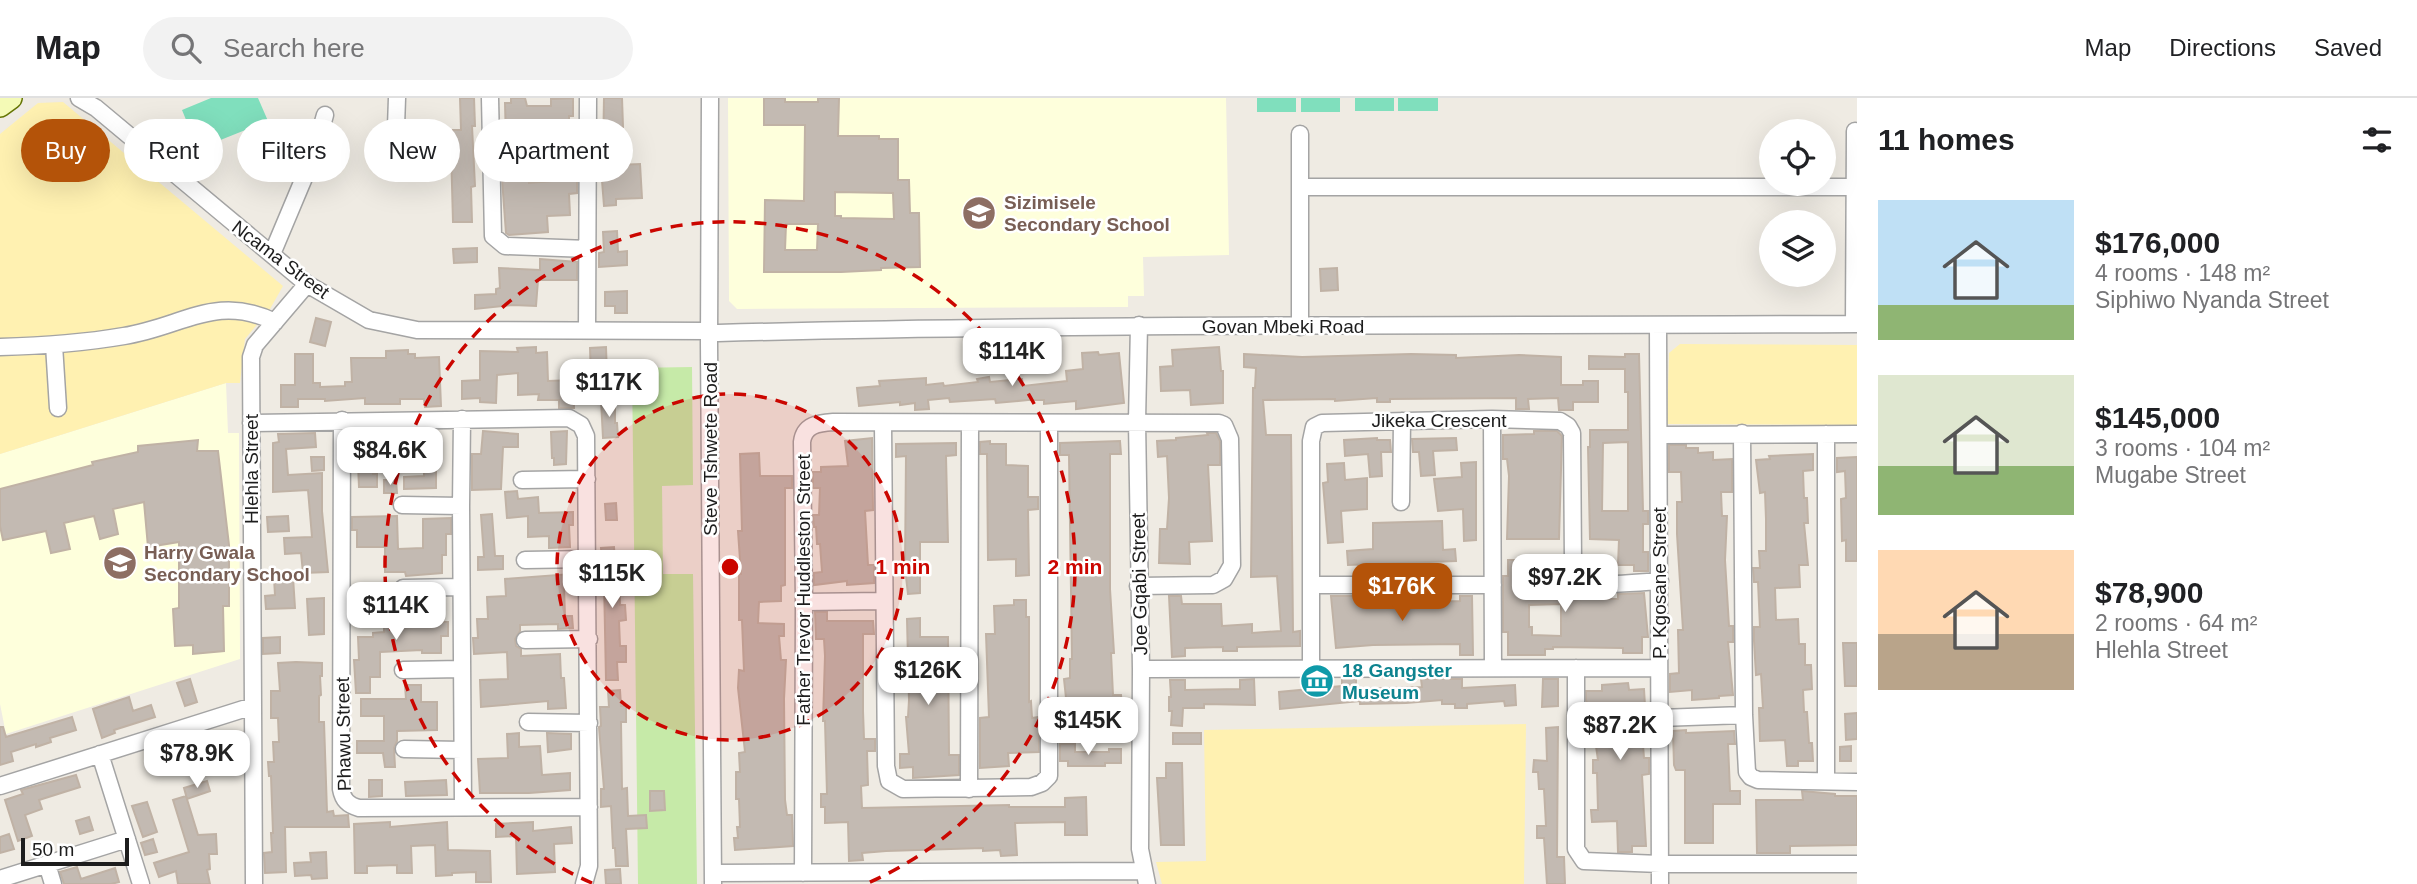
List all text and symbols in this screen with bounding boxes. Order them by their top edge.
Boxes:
search box [143,17,633,80]
text: Map [35,29,101,66]
icon: search [167,29,205,67]
text: Search here [223,33,365,63]
text: Map [2085,34,2131,61]
text: Directions [2169,34,2276,61]
text: Saved [2314,34,2382,61]
chip: Buy [21,119,110,182]
chip: Rent [124,119,223,182]
chip: Filters [237,119,350,182]
chip: New [364,119,460,182]
chip: Apartment [474,119,633,182]
map controls [1759,119,1836,287]
button: locate [1759,119,1836,196]
icon: filters [2358,121,2396,159]
text: 11 homes [1878,123,2015,156]
place label: Sizimisele Secondary School [1004,192,1170,235]
school or university icon: Sizimisele Secondary School [960,194,998,232]
button: layers [1759,210,1836,287]
street label: Ncama Street [228,216,334,303]
text: $176,000 [2095,226,2220,259]
icon: home [1934,228,2018,312]
text: 4 rooms · 148 m² [2095,260,2270,286]
text: Siphiwo Nyanda Street [2095,287,2329,313]
street label: Govan Mbeki Road [1202,316,1364,337]
pin: $114K [963,328,1061,388]
text: $114K [979,338,1045,364]
pin: $117K [560,360,658,419]
street label: Steve Tshwete Road [700,362,721,536]
text: $117K [576,369,642,395]
text: $145,000 [2095,401,2220,434]
icon: home [1934,403,2018,487]
street label: Jikeka Crescent [1371,410,1507,431]
street label: Hlehla Street [241,413,262,524]
pin: $84.6K [333,428,447,487]
text: 3 rooms · 104 m² [2095,435,2270,461]
text: $84.6K [353,437,427,463]
street label: Father Trevor Huddleston Street [793,454,814,726]
text: Mugabe Street [2095,462,2246,488]
street label: P. Kgosane Street [1649,506,1670,659]
street label: Joe Gqabi Street [1128,512,1151,655]
place label: Harry Gwala Secondary School [144,542,310,585]
school or university icon: Harry Gwala Secondary School [101,544,139,582]
pin: $115K [563,550,661,610]
pin: $97.2K [1508,554,1622,614]
centre of rings [718,555,742,579]
text: 1 min [876,555,930,578]
text: 2 min [1048,555,1102,578]
text: $115K [579,560,645,586]
pin: $176K [1353,564,1451,623]
text: $97.2K [1528,564,1602,590]
text: $176K [1368,573,1436,599]
text: $78,900 [2095,576,2203,609]
icon: home [1934,578,2018,662]
pin: $114K [347,582,445,642]
text: $114K [363,592,429,618]
text: 2 rooms · 64 m² [2095,610,2257,636]
text: Hlehla Street [2095,637,2228,663]
pin: $126K [879,648,977,707]
text: $126K [894,657,962,683]
place label: 18 Gangster Museum [1342,660,1452,703]
museum icon: 18 Gangster Museum [1298,662,1336,700]
street label: Phawu Street [332,676,355,791]
pin: $145K [1039,698,1137,757]
pin: $87.2K [1563,702,1677,762]
text: $145K [1054,707,1122,733]
text: $87.2K [1583,712,1657,738]
pin: $78.9K [140,730,254,790]
text: $78.9K [160,740,234,766]
scale bar [21,835,130,867]
text: 50 m [32,839,74,860]

